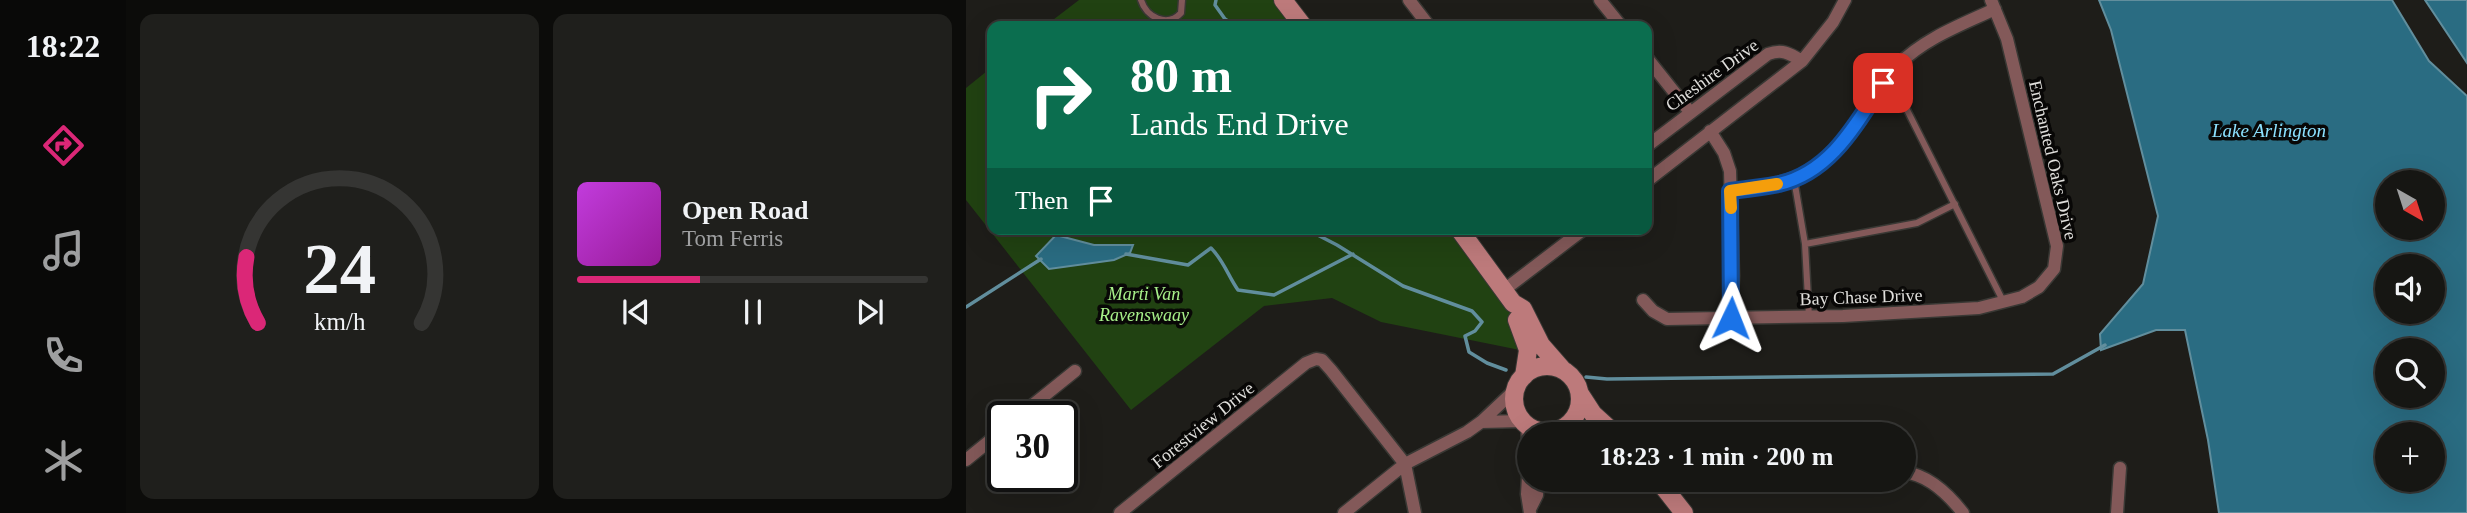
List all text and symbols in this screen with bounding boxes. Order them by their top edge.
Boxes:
text: 18:22 [26,28,100,64]
street label: Cheshire Drive [1662,35,1762,115]
text: 80 m [1130,48,1232,103]
icon: right [1015,49,1106,140]
pin [1853,53,1913,113]
icon: arrive [1864,64,1902,102]
street label: Enchanted Oaks Drive [2025,78,2081,242]
text: Lands End Drive [1130,106,1349,142]
water label: Lake Arlington [2211,120,2326,141]
icon: directions [39,121,88,170]
north arrow [2375,170,2445,240]
map controls [2375,170,2445,492]
icon: arrive [1082,182,1120,220]
text: Then [1015,186,1068,215]
text: Open Road [682,196,808,225]
icon: music [39,226,88,275]
text: Tom Ferris [682,226,783,251]
text: 24 [303,228,376,309]
button: sound [2375,254,2445,324]
position arrow [1694,281,1768,355]
park label: Marti Van Ravenswaay [1098,284,1189,325]
street label: Bay Chase Drive [1799,285,1923,309]
icon: previous [617,293,655,331]
icon: pause [734,293,772,331]
icon: next [851,293,889,331]
text: km/h [314,307,366,334]
icon: phone [39,331,88,380]
button: search [2375,338,2445,408]
street label: Forestview Drive [1148,378,1258,472]
speed limit sign: 30 [987,401,1078,492]
button: + [2375,422,2445,492]
icon: climate [39,436,88,485]
text: 18:23 · 1 min · 200 m [1600,442,1834,471]

